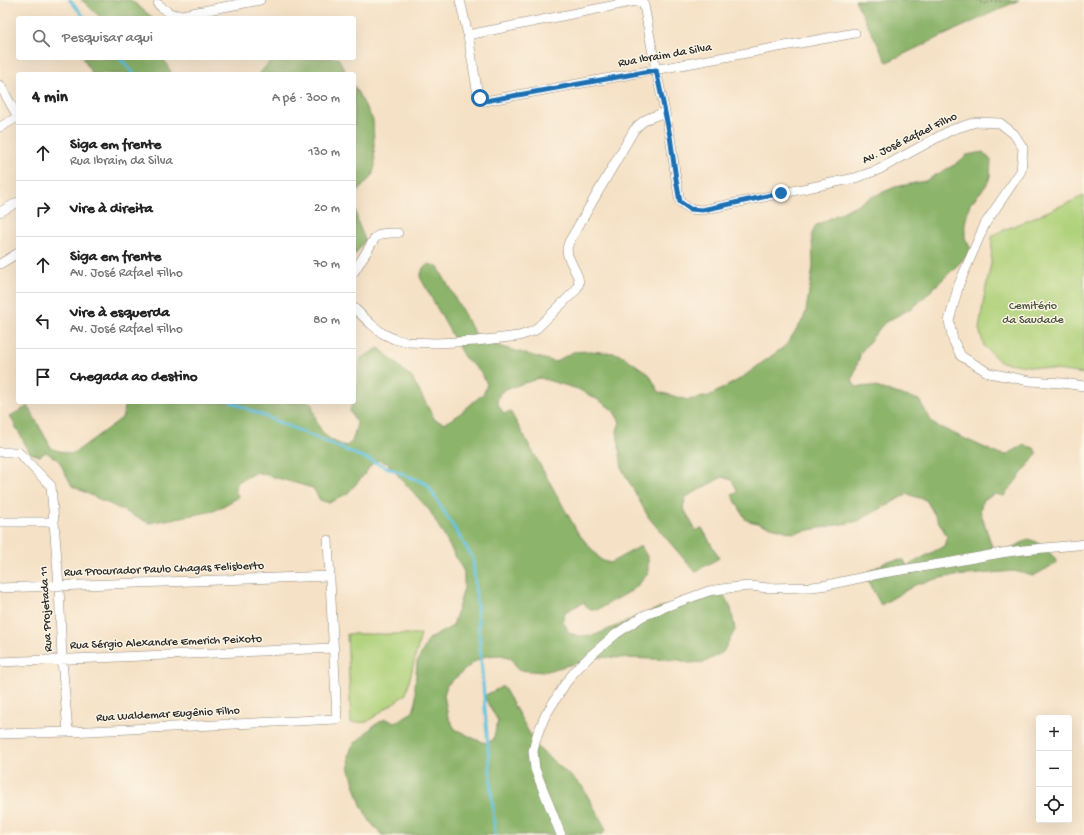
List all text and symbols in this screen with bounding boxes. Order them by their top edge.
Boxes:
search box [16,16,356,60]
icon: search [30,27,52,49]
text: Pesquisar aqui [62,29,153,47]
street label: Rua Ibraim da Silva [617,41,713,71]
text: 4 min [32,88,68,108]
route start [471,89,489,107]
text: A pé · 300 m [272,91,340,106]
street label: Av. José Rafael Filho [860,110,960,168]
text: Siga em frente [70,136,161,154]
icon: ahead [32,142,54,164]
text: 130 m [308,145,340,160]
text: Rua Ibraim da Silva [70,154,173,169]
route end [772,184,790,202]
icon: right [32,198,54,220]
text: Vire à direita [70,200,153,218]
text: 20 m [314,201,340,216]
text: Siga em frente [70,248,161,266]
icon: ahead [32,254,54,276]
text: 70 m [314,257,340,272]
text: Av. José Rafael Filho [70,266,183,281]
park label: Cemitério da Saudade [1002,300,1064,328]
text: Vire à esquerda [70,304,170,322]
icon: left [32,310,54,332]
text: 80 m [313,313,340,328]
text: Av. José Rafael Filho [70,322,183,337]
icon: arrive [32,366,54,388]
text: Chegada ao destino [70,368,197,386]
street label: Rua Procurador Paulo Chagas Felisberto [64,560,264,580]
street label: Rua Projetada 11 [38,566,56,652]
street label: Rua Sérgio Alexandre Emerich Peixoto [70,633,262,653]
street label: Rua Waldemar Eugênio Filho [96,704,240,726]
map controls [1036,715,1072,823]
button: + [1036,715,1072,751]
button: − [1036,751,1072,787]
button: locate [1036,787,1072,823]

